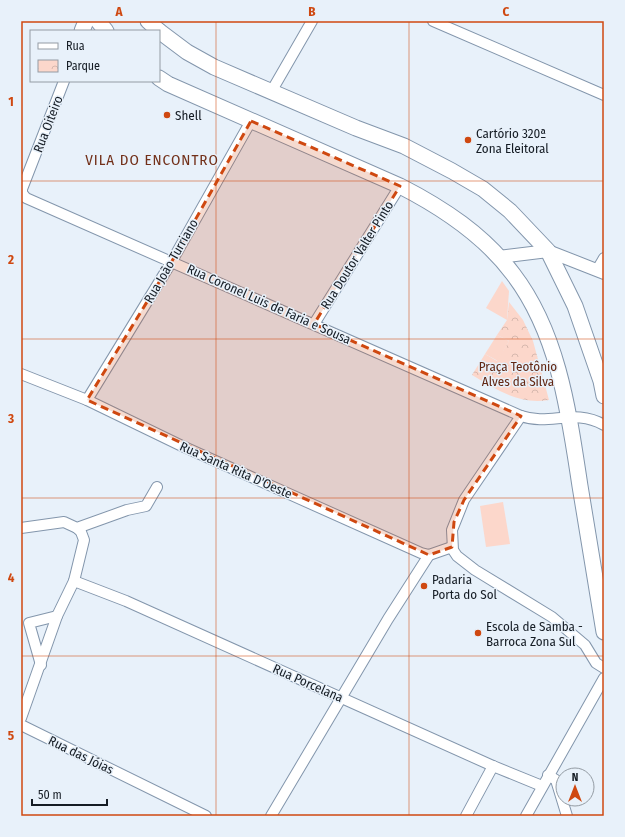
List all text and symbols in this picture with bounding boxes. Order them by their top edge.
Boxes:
text: A [114,4,123,19]
text: B [308,4,316,19]
text: C [503,4,510,19]
legend [30,30,160,82]
text: Rua [66,39,85,53]
text: Parque [66,59,100,73]
street label: Rua Oiteiro [30,93,66,154]
text: 1 [8,94,14,109]
place label: Shell [175,108,202,123]
marker: Shell [162,110,172,120]
place label: Cartório 320ª Zona Eleitoral [476,126,549,156]
marker: Cartório 320ª Zona Eleitoral [463,135,473,145]
district label: VILA DO ENCONTRO [85,151,219,169]
street label: Rua Doutor Valter Pinto [318,198,396,312]
street label: Rua João Turriano [141,216,201,306]
text: 2 [7,252,14,267]
street label: Rua Coronel Luis de Faria e Sousa [185,261,353,347]
park label: Praça Teotônio Alves da Silva [479,359,557,389]
text: 3 [7,411,14,426]
street label: Rua Santa Rita D'Oeste [178,438,294,502]
text: 4 [8,570,15,585]
place label: Padaria Porta do Sol [432,572,498,602]
marker: Padaria Porta do Sol [419,581,429,591]
place label: Escola de Samba - Barroca Zona Sul [486,619,583,649]
marker: Escola de Samba - Barroca Zona Sul [473,628,483,638]
street label: Rua Porcelana [270,661,346,705]
text: 5 [8,728,14,743]
street label: Rua das Jóias [46,733,116,777]
north arrow [555,767,595,807]
text: N [572,771,578,784]
scale bar [32,781,107,807]
text: 50 m [38,788,62,802]

